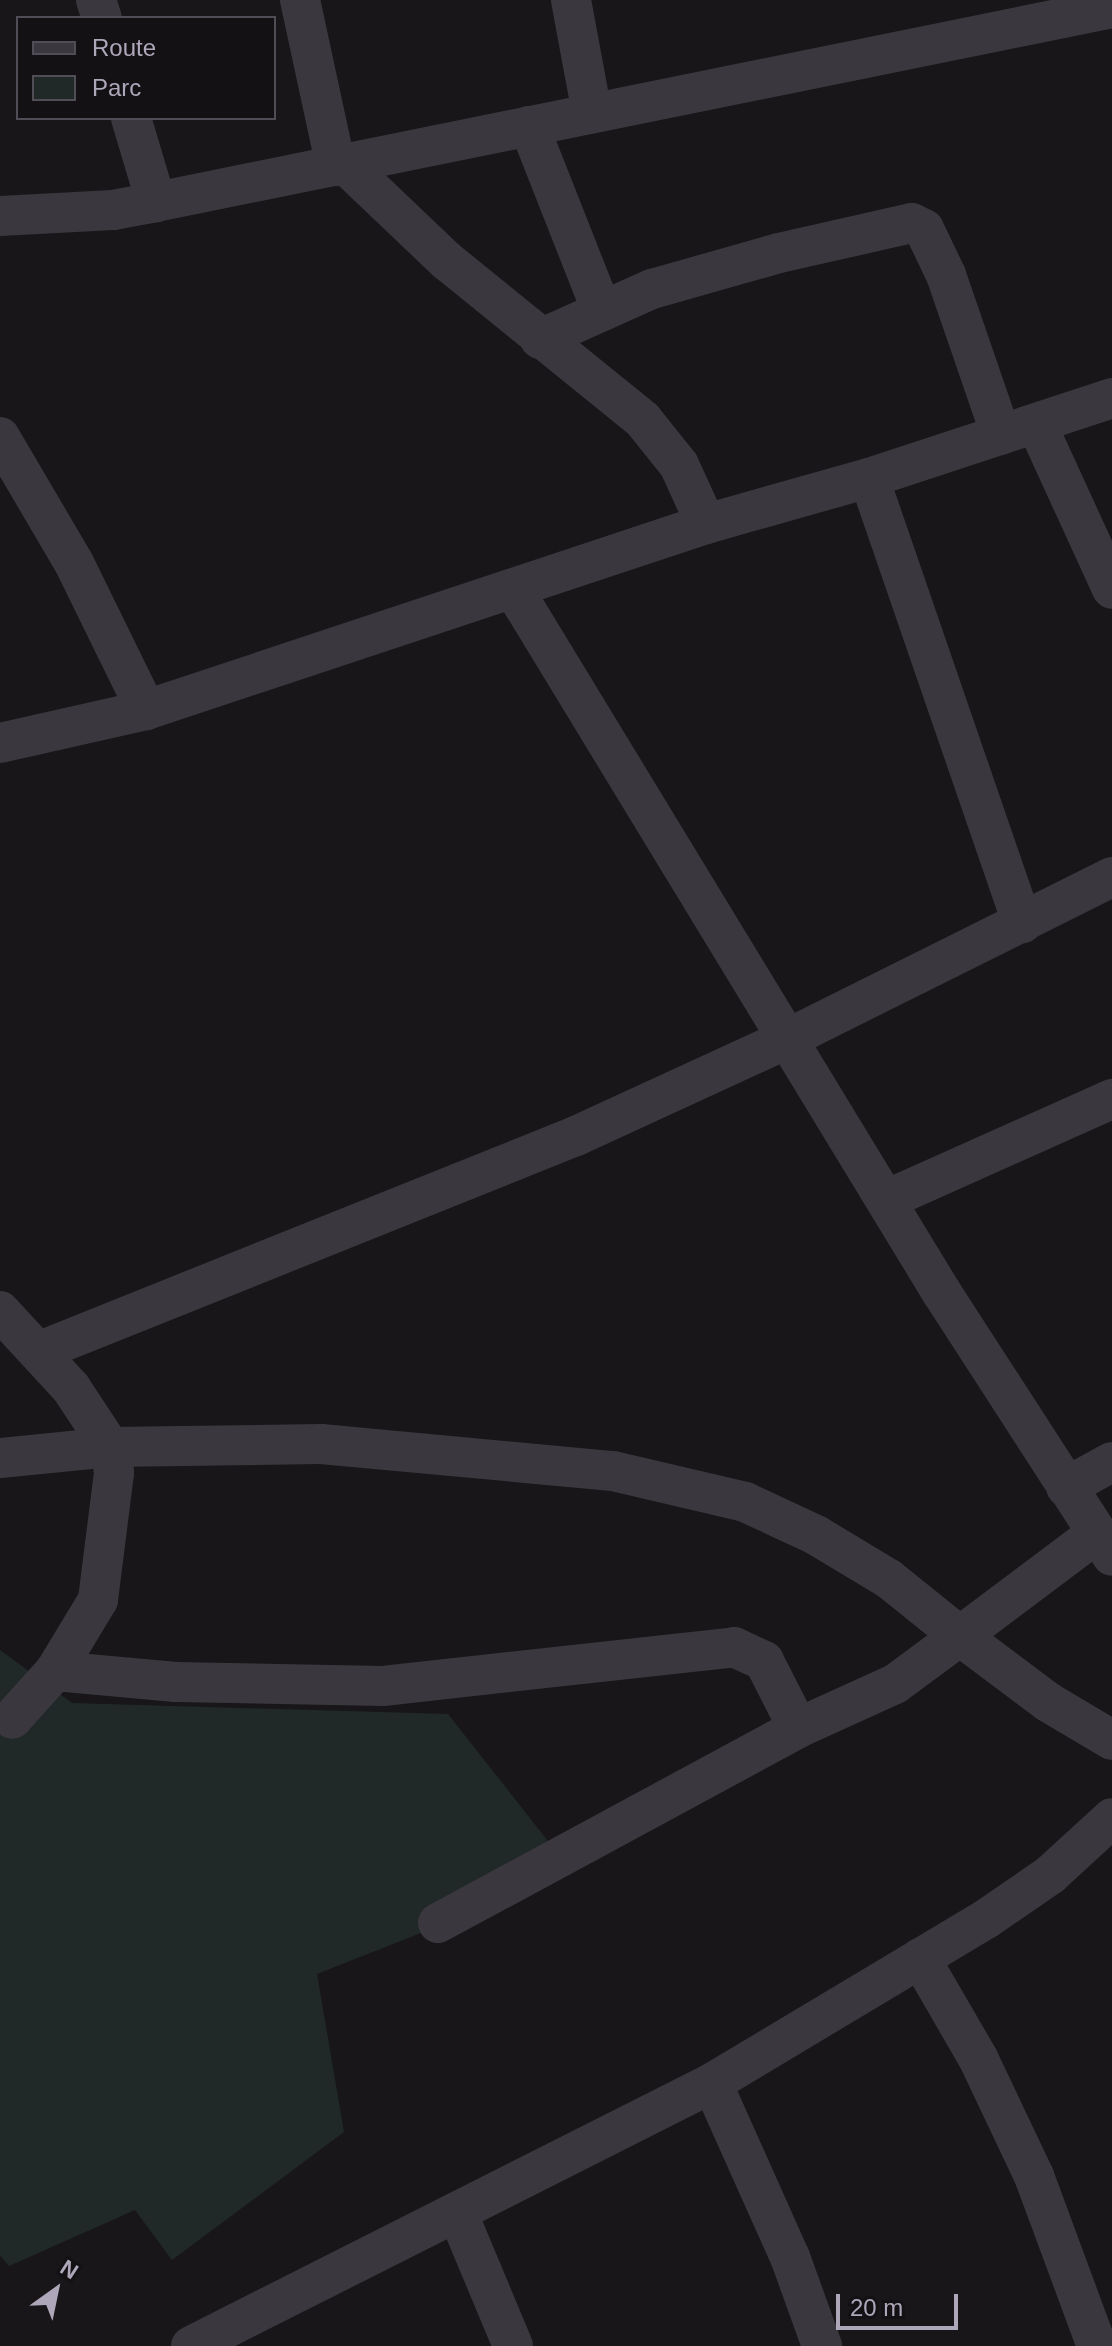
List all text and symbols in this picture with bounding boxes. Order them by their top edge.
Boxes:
legend [16,16,276,120]
text: Route [92,34,156,61]
text: Parc [92,74,141,101]
north arrow [16,2250,96,2330]
text: N [56,2255,83,2284]
scale bar [840,2278,962,2328]
text: 20 m [850,2294,903,2321]

